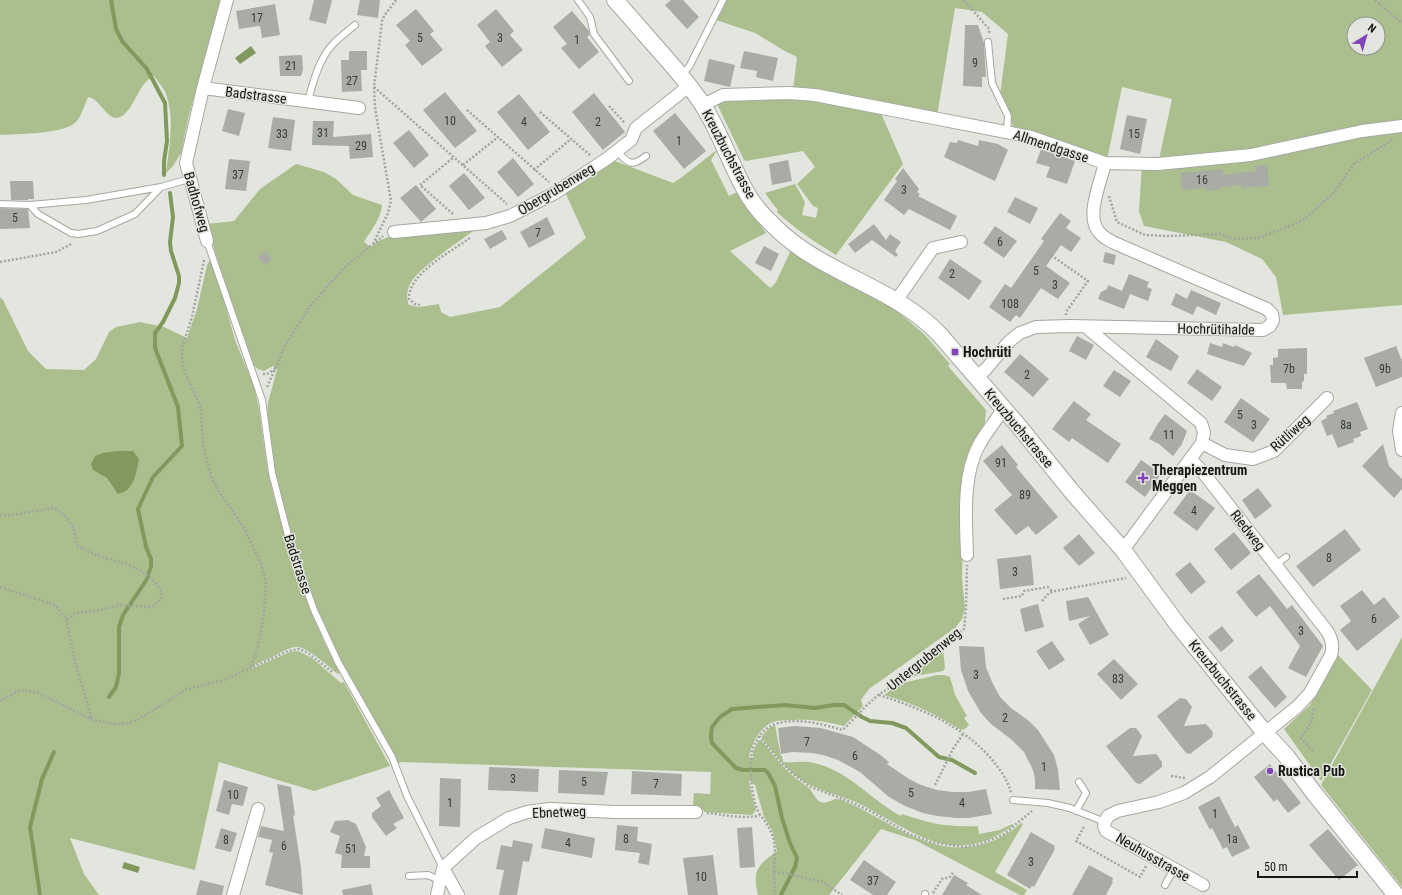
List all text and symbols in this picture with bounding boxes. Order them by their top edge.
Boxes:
house number: 17 [251,11,263,25]
north arrow [1346,16,1386,56]
text: N [1365,21,1379,36]
house number: 5 [417,31,423,45]
house number: 3 [497,31,503,45]
house number: 1 [574,33,580,47]
house number: 9 [972,56,978,70]
house number: 21 [285,59,297,73]
house number: 27 [346,74,358,88]
street label: Badstrasse [224,83,288,107]
street label: Kreuzbuchstrasse [699,107,759,202]
house number: 10 [444,114,456,128]
house number: 4 [521,115,527,129]
house number: 2 [595,115,601,129]
house number: 31 [317,126,329,140]
street label: Allmendgasse [1011,126,1091,166]
house number: 33 [276,127,288,141]
house number: 15 [1128,127,1140,141]
house number: 1 [676,134,682,148]
house number: 29 [355,139,367,153]
street label: Obergrubenweg [515,160,597,218]
house number: 37 [232,168,244,182]
street label: Badhofweg [181,170,213,234]
house number: 16 [1196,173,1208,187]
house number: 3 [901,183,907,197]
house number: 5 [12,211,18,225]
house number: 7 [535,226,541,240]
house number: 6 [997,235,1003,249]
house number: 5 [1033,264,1039,278]
house number: 2 [949,267,955,281]
house number: 3 [1052,278,1058,292]
house number: 108 [1001,297,1019,311]
street label: Hochrütihalde [1177,320,1255,338]
place label: Hochrüti [963,344,1011,360]
marker: Hochrüti [950,347,960,357]
house number: 7b [1283,362,1295,376]
house number: 9b [1379,362,1391,376]
house number: 2 [1024,368,1030,382]
street label: Kreuzbuchstrasse [981,385,1057,471]
house number: 5 [1237,408,1243,422]
street label: Rütliweg [1267,411,1313,455]
house number: 3 [1251,418,1257,432]
house number: 8a [1340,418,1352,432]
house number: 11 [1163,428,1175,442]
house number: 91 [995,456,1007,470]
place label: Therapiezentrum Meggen [1152,462,1247,494]
marker: Therapiezentrum Meggen [1137,472,1149,484]
house number: 89 [1019,488,1031,502]
house number: 4 [1191,504,1197,518]
street label: Riedweg [1227,507,1269,553]
street label: Badstrasse [281,532,315,596]
house number: 8 [1326,551,1332,565]
house number: 3 [1012,565,1018,579]
house number: 6 [1371,612,1377,626]
street label: Untergrubenweg [884,624,964,694]
house number: 3 [1298,624,1304,638]
street label: Kreuzbuchstrasse [1186,637,1261,724]
house number: 3 [973,668,979,682]
house number: 83 [1112,672,1124,686]
house number: 2 [1002,711,1008,725]
house number: 7 [804,735,810,749]
house number: 6 [852,749,858,763]
house number: 1 [1041,760,1047,774]
place label: Rustica Pub [1278,763,1345,779]
marker: Rustica Pub [1265,766,1275,776]
house number: 3 [510,772,516,786]
house number: 5 [581,775,587,789]
house number: 7 [653,777,659,791]
house number: 5 [908,786,914,800]
house number: 10 [227,788,239,802]
house number: 1 [447,796,453,810]
house number: 4 [959,796,965,810]
street label: Ebnetweg [532,803,586,821]
house number: 1 [1212,807,1218,821]
street label: Neuhusstrasse [1113,829,1193,885]
house number: 8 [623,832,629,846]
house number: 1a [1226,832,1238,846]
house number: 8 [223,833,229,847]
house number: 4 [565,836,571,850]
house number: 6 [281,839,287,853]
house number: 51 [345,842,357,856]
scale bar [1258,853,1357,879]
house number: 3 [1028,855,1034,869]
text: 50 m [1264,860,1288,874]
house number: 10 [695,870,707,884]
house number: 37 [867,874,879,888]

